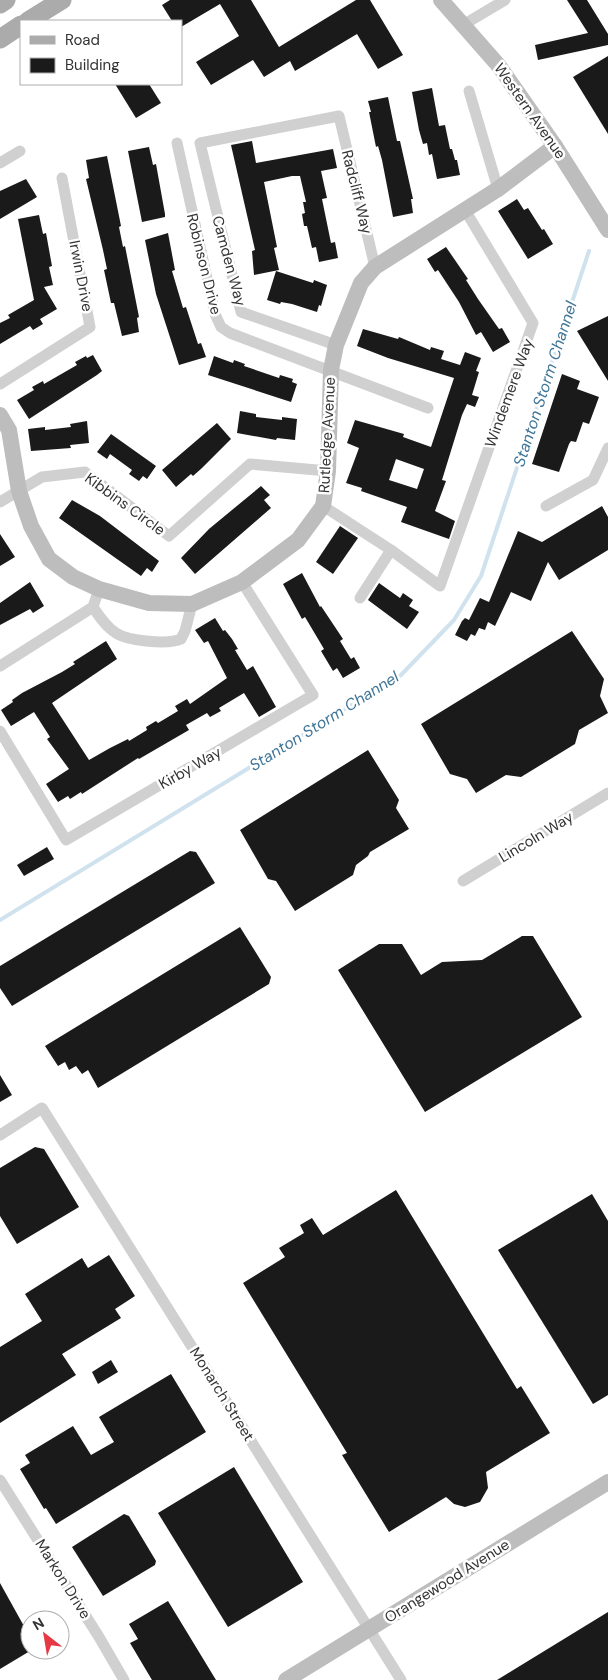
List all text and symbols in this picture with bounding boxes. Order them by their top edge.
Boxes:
legend [20,20,182,85]
text: Road [65,30,100,50]
text: Building [65,55,120,75]
street label: Western Avenue [489,59,571,163]
street label: Radcliff Way [337,148,377,237]
street label: Robinson Drive [182,211,226,317]
street label: Camden Way [207,214,251,309]
street label: Irwin Drive [64,239,98,313]
water label: Stanton Storm Channel [508,298,582,469]
street label: Windemere Way [480,335,538,450]
street label: Rutledge Avenue [314,376,340,494]
street label: Kibbins Circle [81,468,169,540]
water label: Stanton Storm Channel [245,666,403,776]
street label: Kirby Way [155,742,225,794]
street label: Lincoln Way [495,807,578,867]
street label: Monarch Street [185,1343,259,1445]
street label: Orangewood Avenue [381,1534,513,1628]
street label: Markon Drive [31,1535,95,1623]
north arrow [20,1610,70,1660]
text: N [29,1614,47,1634]

